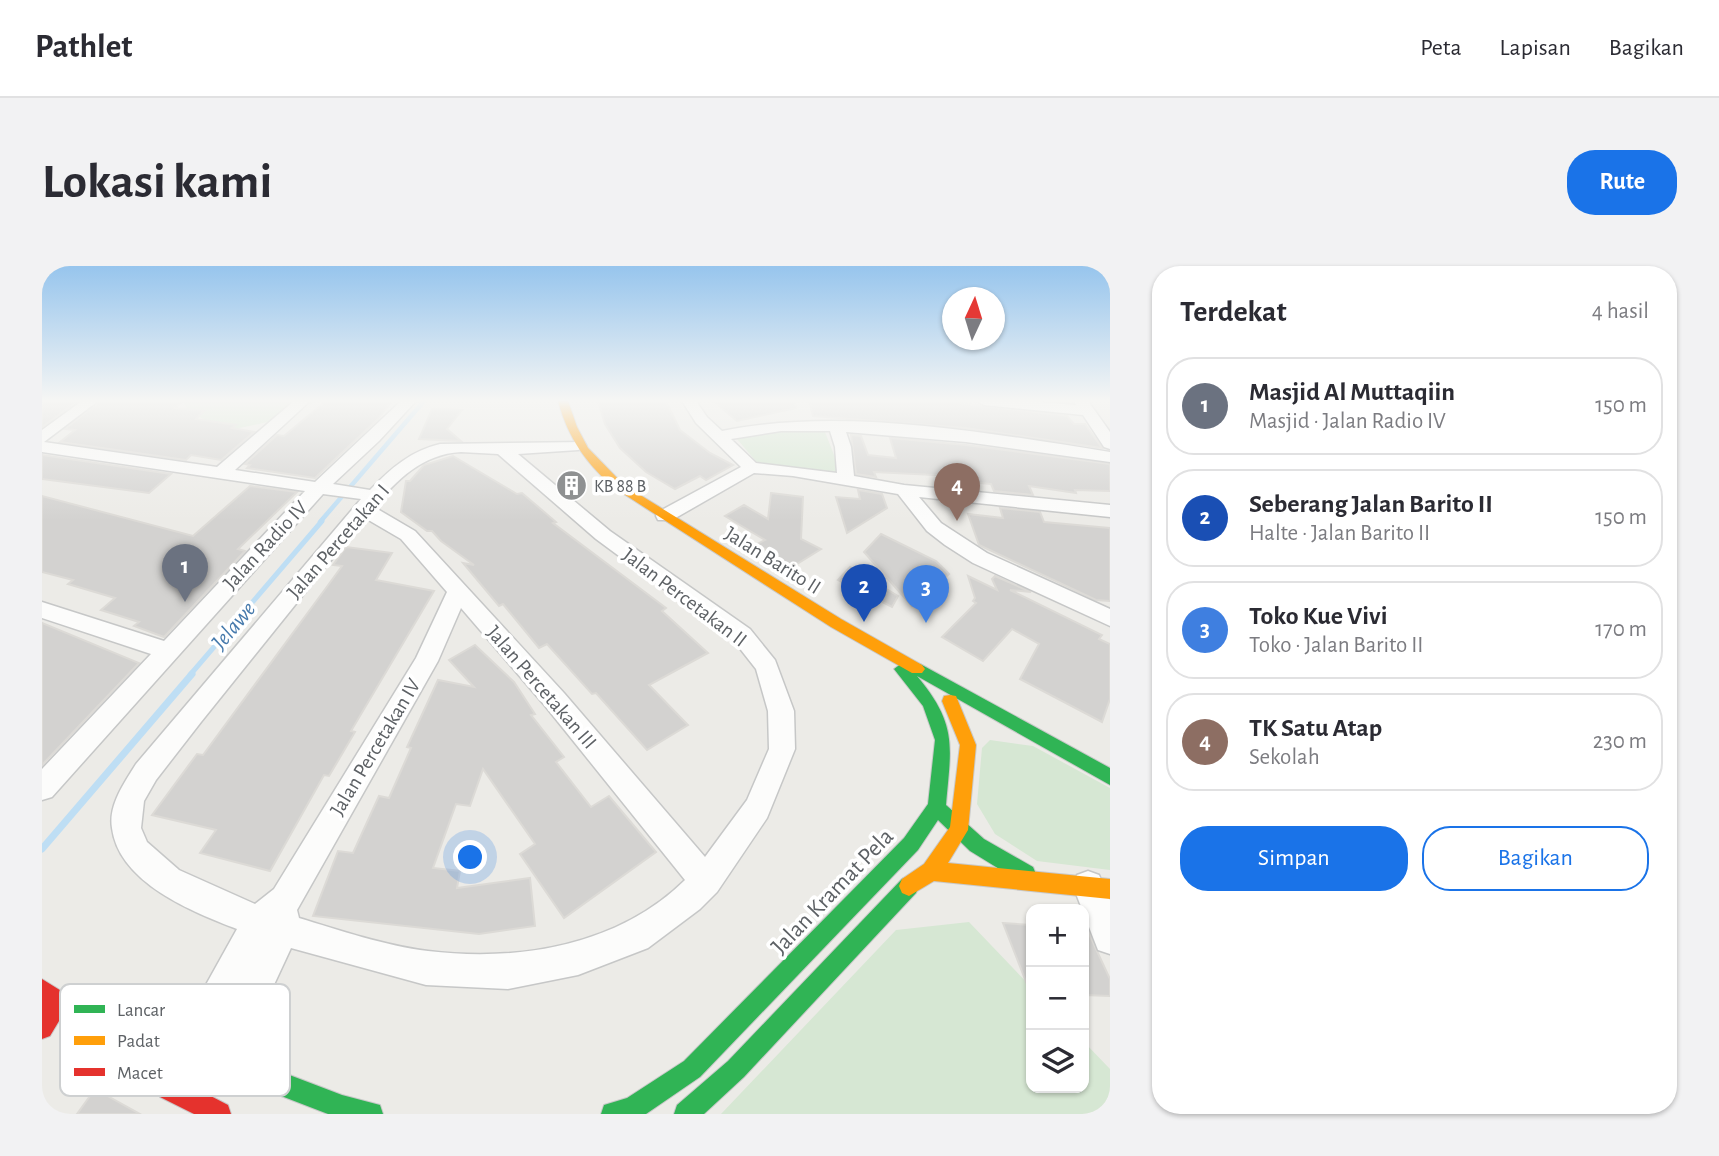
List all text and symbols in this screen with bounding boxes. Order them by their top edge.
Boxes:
text: Pathlet [35,31,133,64]
text: Peta [1420,36,1462,60]
text: Lapisan [1500,36,1571,60]
text: Bagikan [1609,36,1684,60]
button: Rute [1567,150,1677,215]
text: Lokasi kami [42,158,272,207]
north arrow [942,287,1005,350]
text: Terdekat [1180,297,1287,327]
text: 4 hasil [1592,300,1649,323]
text: Masjid Al Muttaqiin [1249,379,1455,405]
text: 1 [1201,394,1209,417]
text: 150 m [1595,394,1647,417]
text: Masjid · Jalan Radio IV [1249,410,1446,433]
pin: 4 [934,463,980,521]
building icon: KB 88 B [554,469,588,503]
place label: KB 88 B [594,478,646,496]
street label: Jalan Percetakan I [283,480,394,603]
text: Seberang Jalan Barito II [1249,491,1493,517]
street label: Jalan Radio IV [219,497,312,594]
text: 2 [1200,506,1210,529]
text: 150 m [1595,506,1647,529]
text: Halte · Jalan Barito II [1249,522,1430,545]
street label: Jalan Barito II [721,523,824,598]
pin: 1 [162,544,208,602]
street label: Jalan Percetakan II [619,544,751,651]
pin: 2 [841,564,887,622]
pin: 3 [903,565,949,623]
water label: Jelawe [207,597,261,655]
text: Toko Kue Vivi [1249,603,1387,629]
text: 3 [1200,618,1210,641]
text: 170 m [1595,618,1647,641]
street label: Jalan Percetakan III [483,622,600,753]
text: Toko · Jalan Barito II [1249,634,1424,657]
street label: Jalan Percetakan IV [326,675,425,819]
text: TK Satu Atap [1249,715,1382,741]
text: 4 [1199,730,1211,753]
text: 230 m [1593,730,1647,753]
text: Sekolah [1249,746,1320,769]
street label: Jalan Kramat Pela [767,824,898,959]
button: Simpan [1180,826,1408,891]
button: Bagikan [1422,826,1649,891]
your location [453,840,487,874]
map controls [1026,904,1089,1093]
button: + [1026,904,1089,967]
button: − [1026,967,1089,1030]
legend [60,984,290,1096]
text: Lancar [117,1001,165,1020]
button: layers [1026,1030,1089,1093]
text: Padat [117,1032,160,1051]
text: Macet [117,1064,163,1083]

